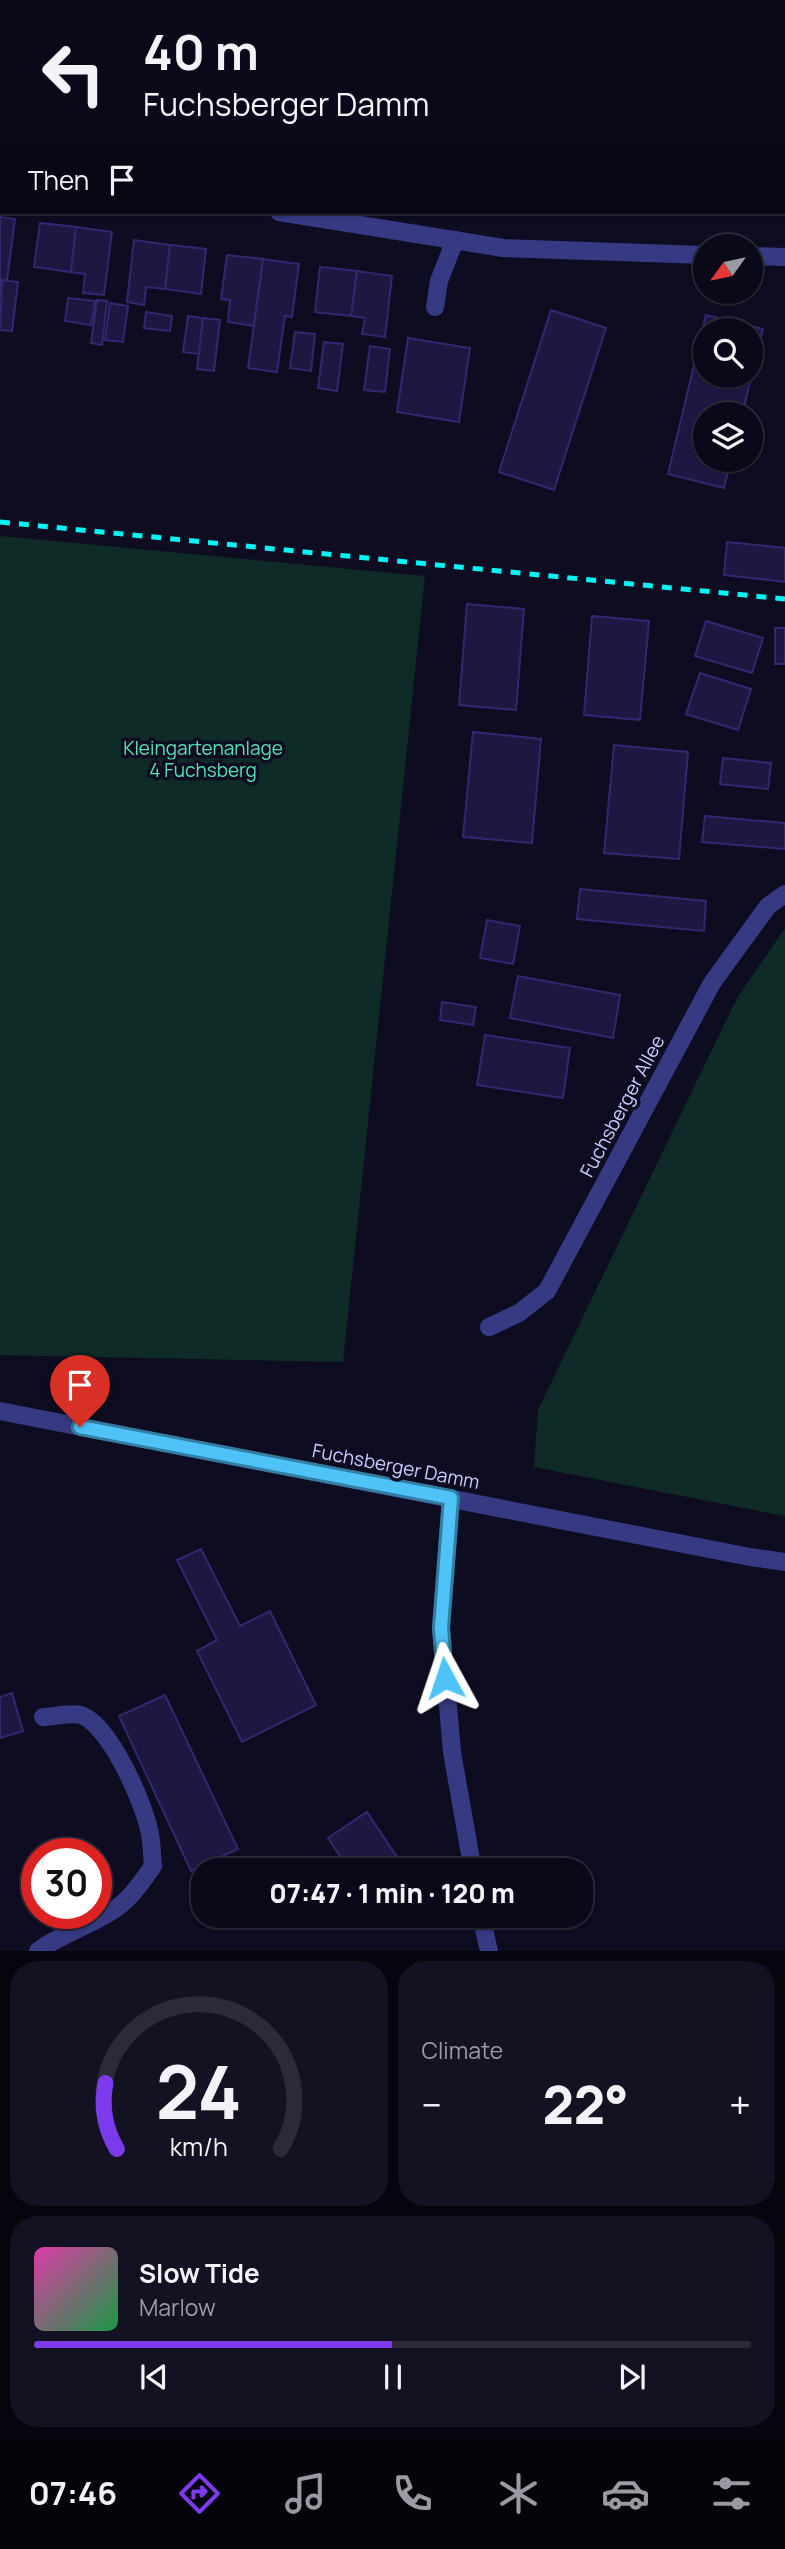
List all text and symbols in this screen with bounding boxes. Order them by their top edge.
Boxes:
text: 40 m [143,18,259,85]
icon: left [28,28,119,119]
text: Fuchsberger Damm [143,82,429,126]
icon: arrive [103,161,141,199]
text: Then [28,162,89,198]
north arrow [693,234,763,304]
map controls [693,234,763,472]
button: search [693,318,763,388]
button: layers [693,402,763,472]
park label: Kleingartenanlage 4 Fuchsberg [123,735,283,783]
street label: Fuchsberger Allee [574,1030,670,1182]
pin [50,1355,110,1427]
icon: arrive [61,1366,99,1404]
street label: Fuchsberger Damm [310,1437,482,1495]
position arrow [408,1641,482,1715]
speed limit sign: 30 [21,1838,112,1929]
text: 07:47 · 1 min · 120 m [269,1875,515,1911]
text: Climate [422,2034,503,2066]
text: 24 [156,2042,242,2142]
text: 22° [542,2069,629,2140]
text: − [422,2078,442,2130]
text: + [729,2078,751,2130]
text: km/h [170,2129,228,2164]
text: Slow Tide [139,2255,260,2291]
text: Marlow [139,2291,216,2323]
icon: previous [135,2358,173,2396]
icon: pause [374,2358,412,2396]
icon: next [613,2358,651,2396]
icon: directions [175,2469,224,2518]
icon: music [281,2469,330,2518]
icon: phone [388,2469,437,2518]
icon: climate [494,2469,543,2518]
icon: car [601,2469,650,2518]
icon: filters [707,2469,756,2518]
text: 07:46 [29,2471,117,2515]

